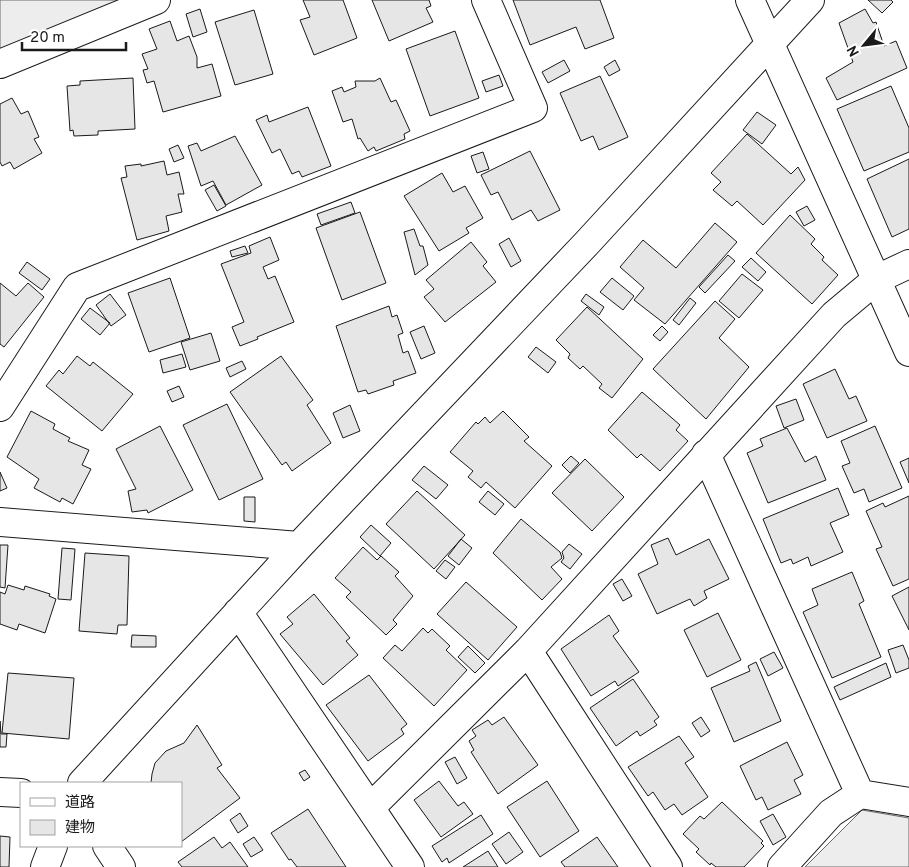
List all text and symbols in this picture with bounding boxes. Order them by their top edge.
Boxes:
scale bar [22,20,126,52]
north arrow [839,20,889,70]
text: 20 m [30,29,65,48]
text: N [844,42,864,59]
legend [20,782,182,847]
text: 道路 [65,794,95,813]
text: 建物 [65,819,95,838]

